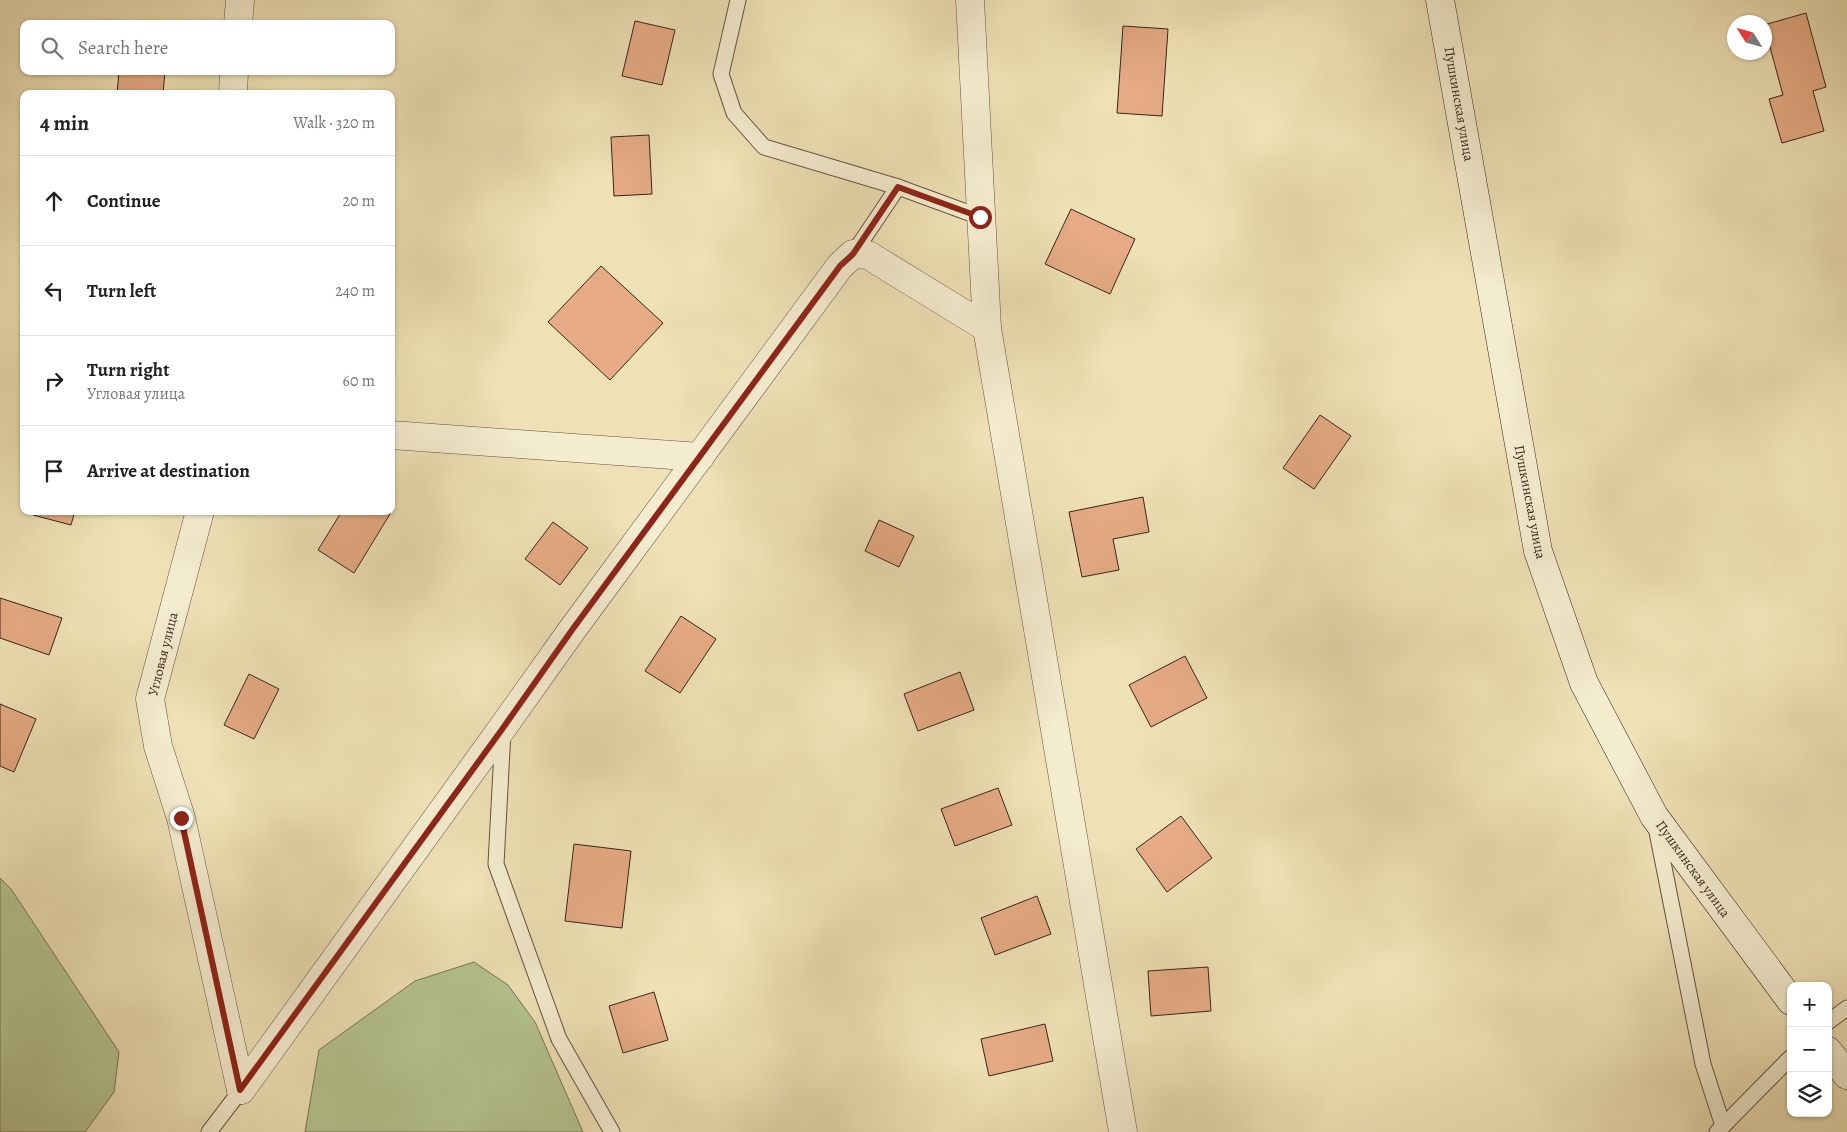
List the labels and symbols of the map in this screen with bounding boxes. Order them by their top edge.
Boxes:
north arrow [1727,15,1772,60]
street label: Пушкинская улица [1440,45,1478,163]
route start [969,206,992,229]
street label: Пушкинская улица [1510,443,1550,561]
street label: Угловая улица [143,610,183,698]
route end [170,807,193,830]
street label: Пушкинская улица [1651,817,1735,922]

